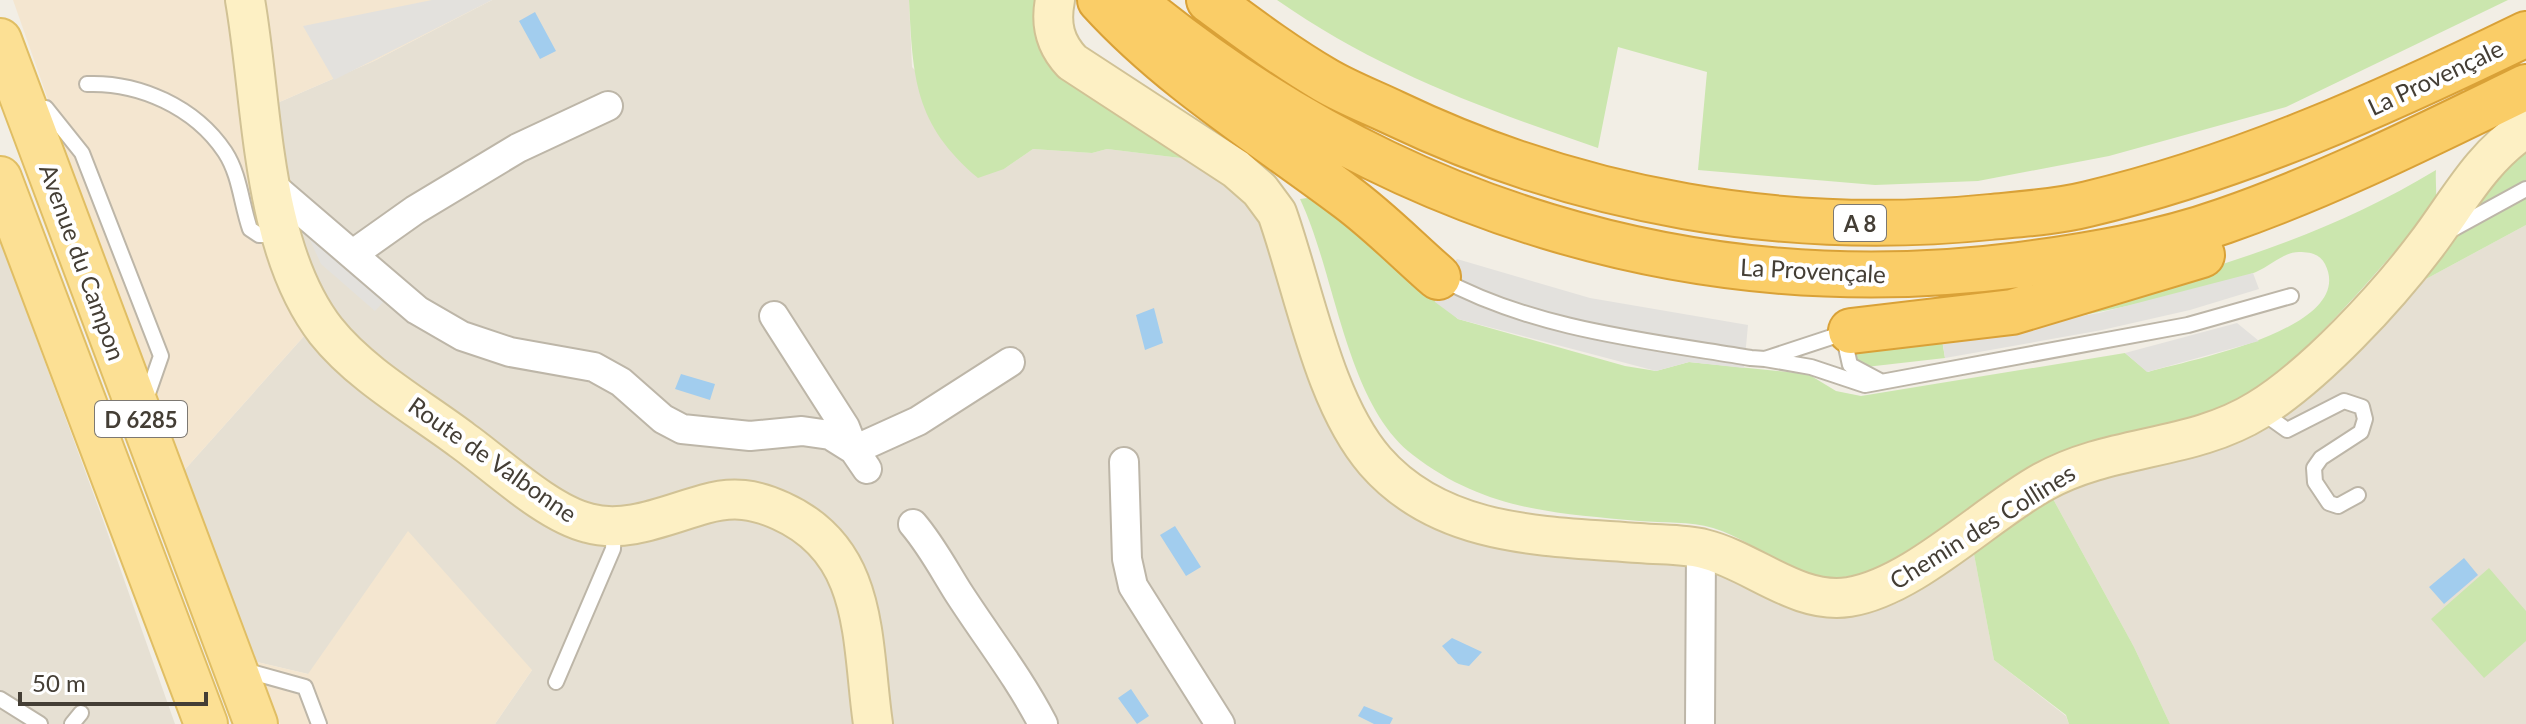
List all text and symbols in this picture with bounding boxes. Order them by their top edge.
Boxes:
street label: La Provençale [2363,33,2507,121]
street label: Avenue du Campon [34,160,132,364]
road number: A 8 [1834,205,1886,241]
street label: La Provençale [1739,252,1887,288]
street label: Route de Valbonne [403,390,583,528]
road number: D 6285 [95,401,187,437]
street label: Chemin des Collines [1884,457,2080,595]
scale bar [20,656,206,706]
text: 50 m [32,668,86,697]

